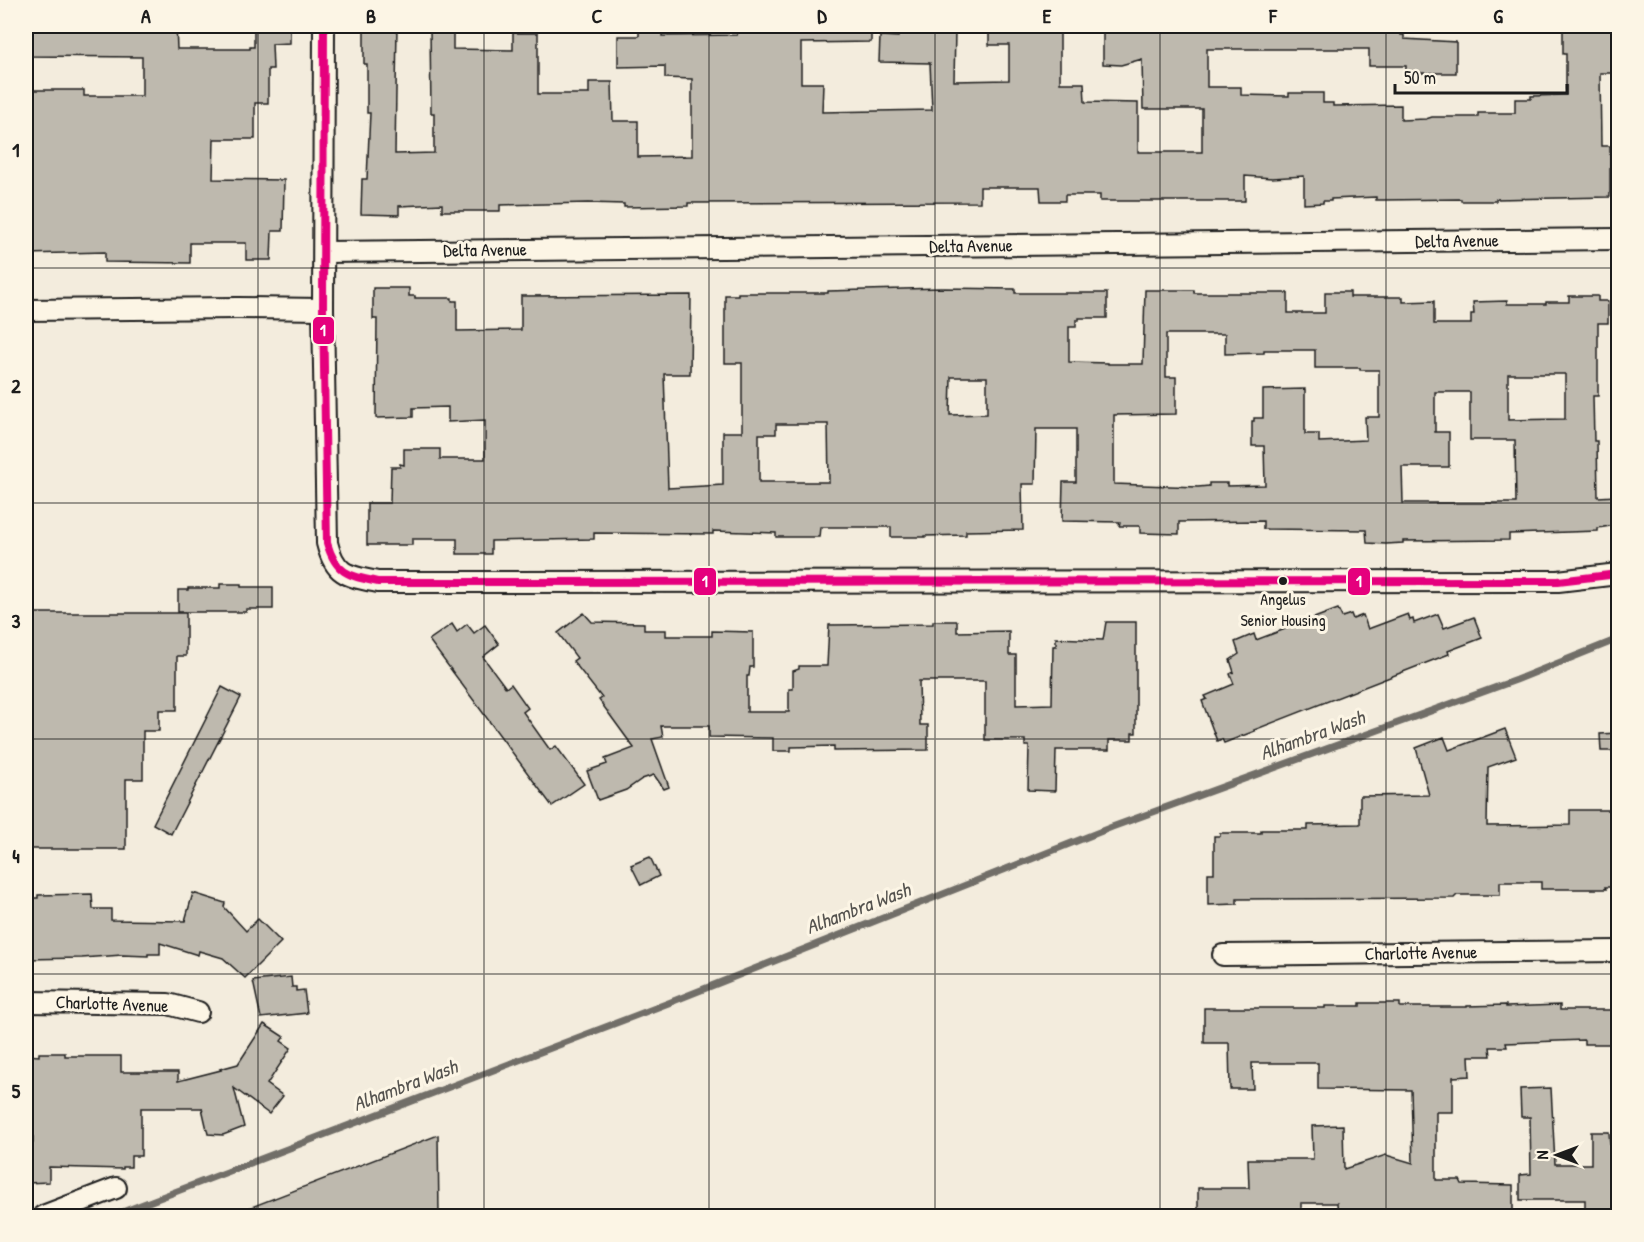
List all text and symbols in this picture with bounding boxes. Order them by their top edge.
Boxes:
text: A [141,2,151,29]
text: B [366,2,376,29]
text: C [592,2,603,29]
text: D [817,2,827,29]
text: E [1043,2,1052,29]
text: F [1268,2,1278,29]
text: G [1493,2,1503,29]
scale bar [1395,57,1568,95]
text: 50 m [1404,65,1436,90]
text: 1 [12,136,20,163]
street label: Delta Avenue [1415,227,1499,254]
street label: Delta Avenue [929,232,1013,259]
street label: Delta Avenue [443,236,527,263]
line badge: 1 [312,316,335,345]
text: 1 [320,319,326,341]
text: 2 [11,372,21,399]
line badge: 1 [693,567,717,596]
line badge: 1 [1347,567,1371,596]
text: 1 [702,570,708,592]
text: 1 [1356,570,1362,592]
marker: Angelus Senior Housing [1277,575,1289,587]
place label: Angelus Senior Housing [1240,588,1326,631]
text: 3 [12,607,21,634]
water label: Alhambra Wash [1256,703,1369,766]
text: 4 [12,842,20,869]
water label: Alhambra Wash [802,875,915,940]
street label: Charlotte Avenue [1364,939,1478,966]
street label: Charlotte Avenue [55,989,169,1018]
water label: Alhambra Wash [349,1052,462,1117]
text: 5 [12,1077,21,1104]
north arrow [1527,1125,1587,1185]
text: N [1531,1150,1553,1159]

